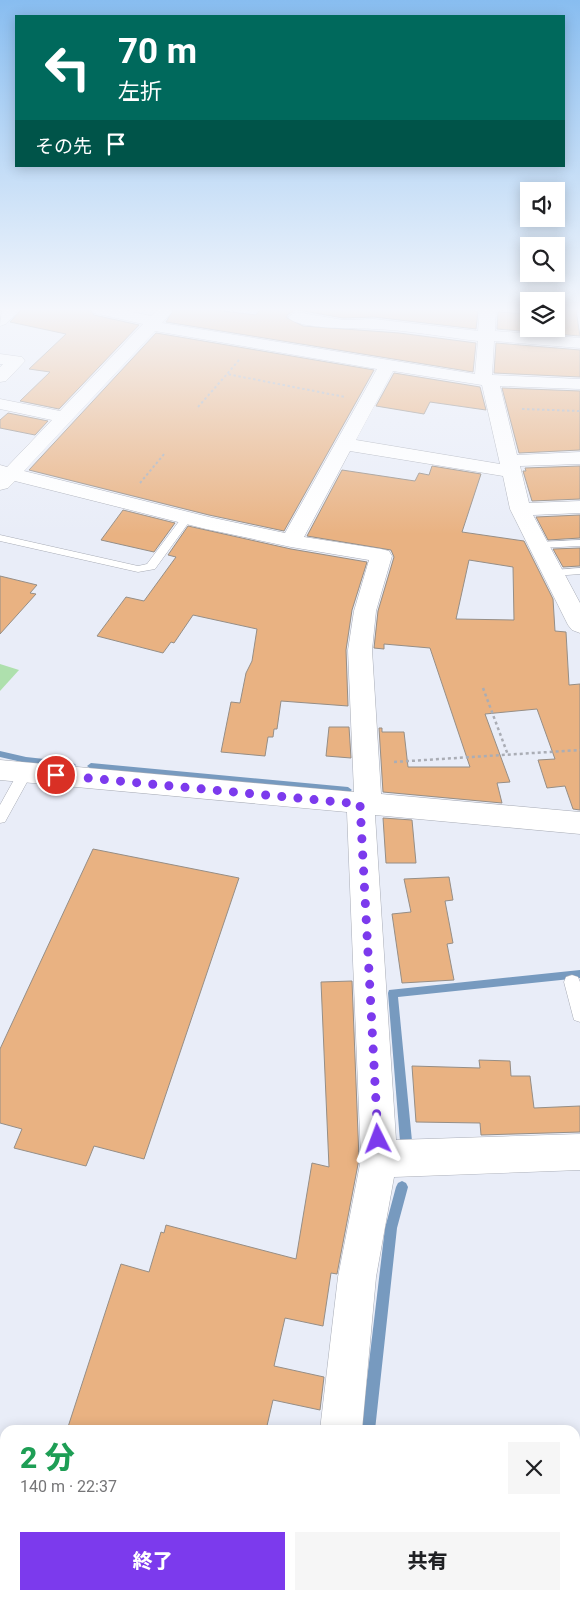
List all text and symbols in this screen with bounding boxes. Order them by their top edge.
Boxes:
text: 70 m [118,31,197,72]
icon: left [35,35,100,100]
text: 左折 [118,79,162,104]
icon: arrive [102,130,130,158]
text: その先 [35,135,92,158]
map controls [520,182,565,337]
button: sound [520,182,565,227]
button: search [520,237,565,282]
button: layers [520,292,565,337]
pin [35,754,77,796]
icon: arrive [42,761,70,789]
position arrow [351,1112,403,1164]
text: 2 分 [20,1440,75,1475]
button: close [508,1442,560,1494]
text: 140 m · 22:37 [20,1477,117,1496]
button: 終了 [20,1532,285,1590]
button: 共有 [295,1532,560,1590]

